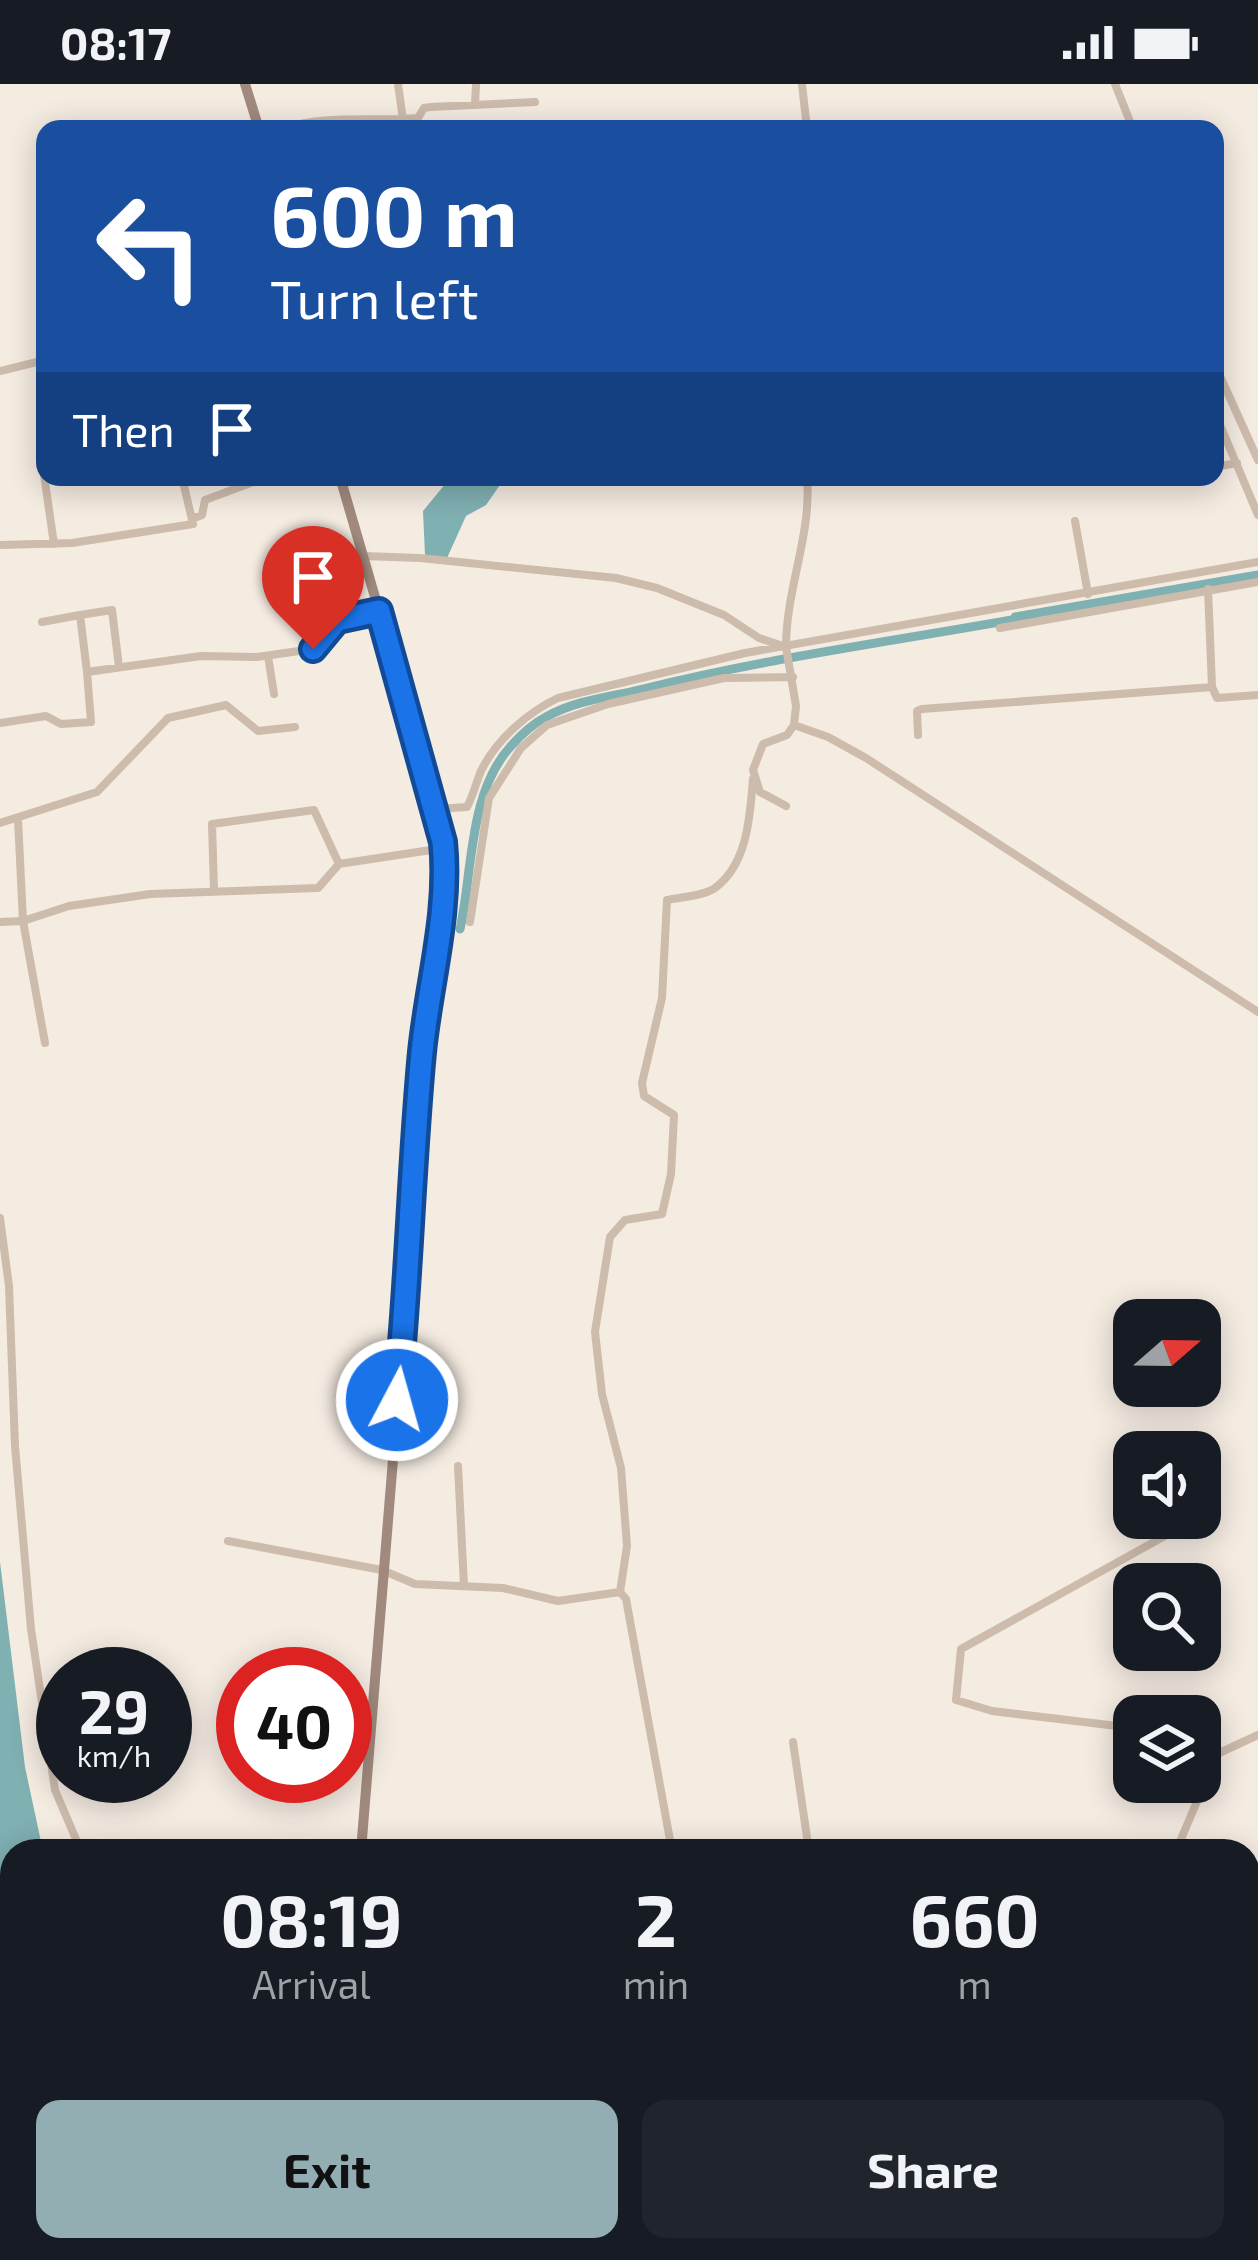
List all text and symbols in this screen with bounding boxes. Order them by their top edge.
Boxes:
text: 08:17 [60,15,171,69]
text: 600 m [270,163,518,264]
icon: left [72,168,228,324]
text: Turn left [270,265,479,330]
icon: arrive [199,396,265,462]
text: Then [72,402,175,456]
pin [262,526,364,649]
icon: arrive [280,544,346,610]
north arrow [1113,1299,1221,1407]
map controls [1113,1299,1221,1803]
position arrow [334,1337,460,1463]
button: sound [1113,1431,1221,1539]
button: search [1113,1563,1221,1671]
speed limit sign: 40 [216,1647,372,1803]
text: 29 [79,1674,149,1746]
button: layers [1113,1695,1221,1803]
text: km/h [77,1737,151,1773]
text: 08:19 [220,1875,403,1961]
text: 2 [635,1875,677,1961]
text: 660 [909,1875,1040,1961]
text: Arrival [252,1960,371,2007]
text: min [623,1960,689,2007]
text: m [958,1960,992,2007]
button: Exit [36,2100,618,2238]
button: Share [642,2100,1224,2238]

